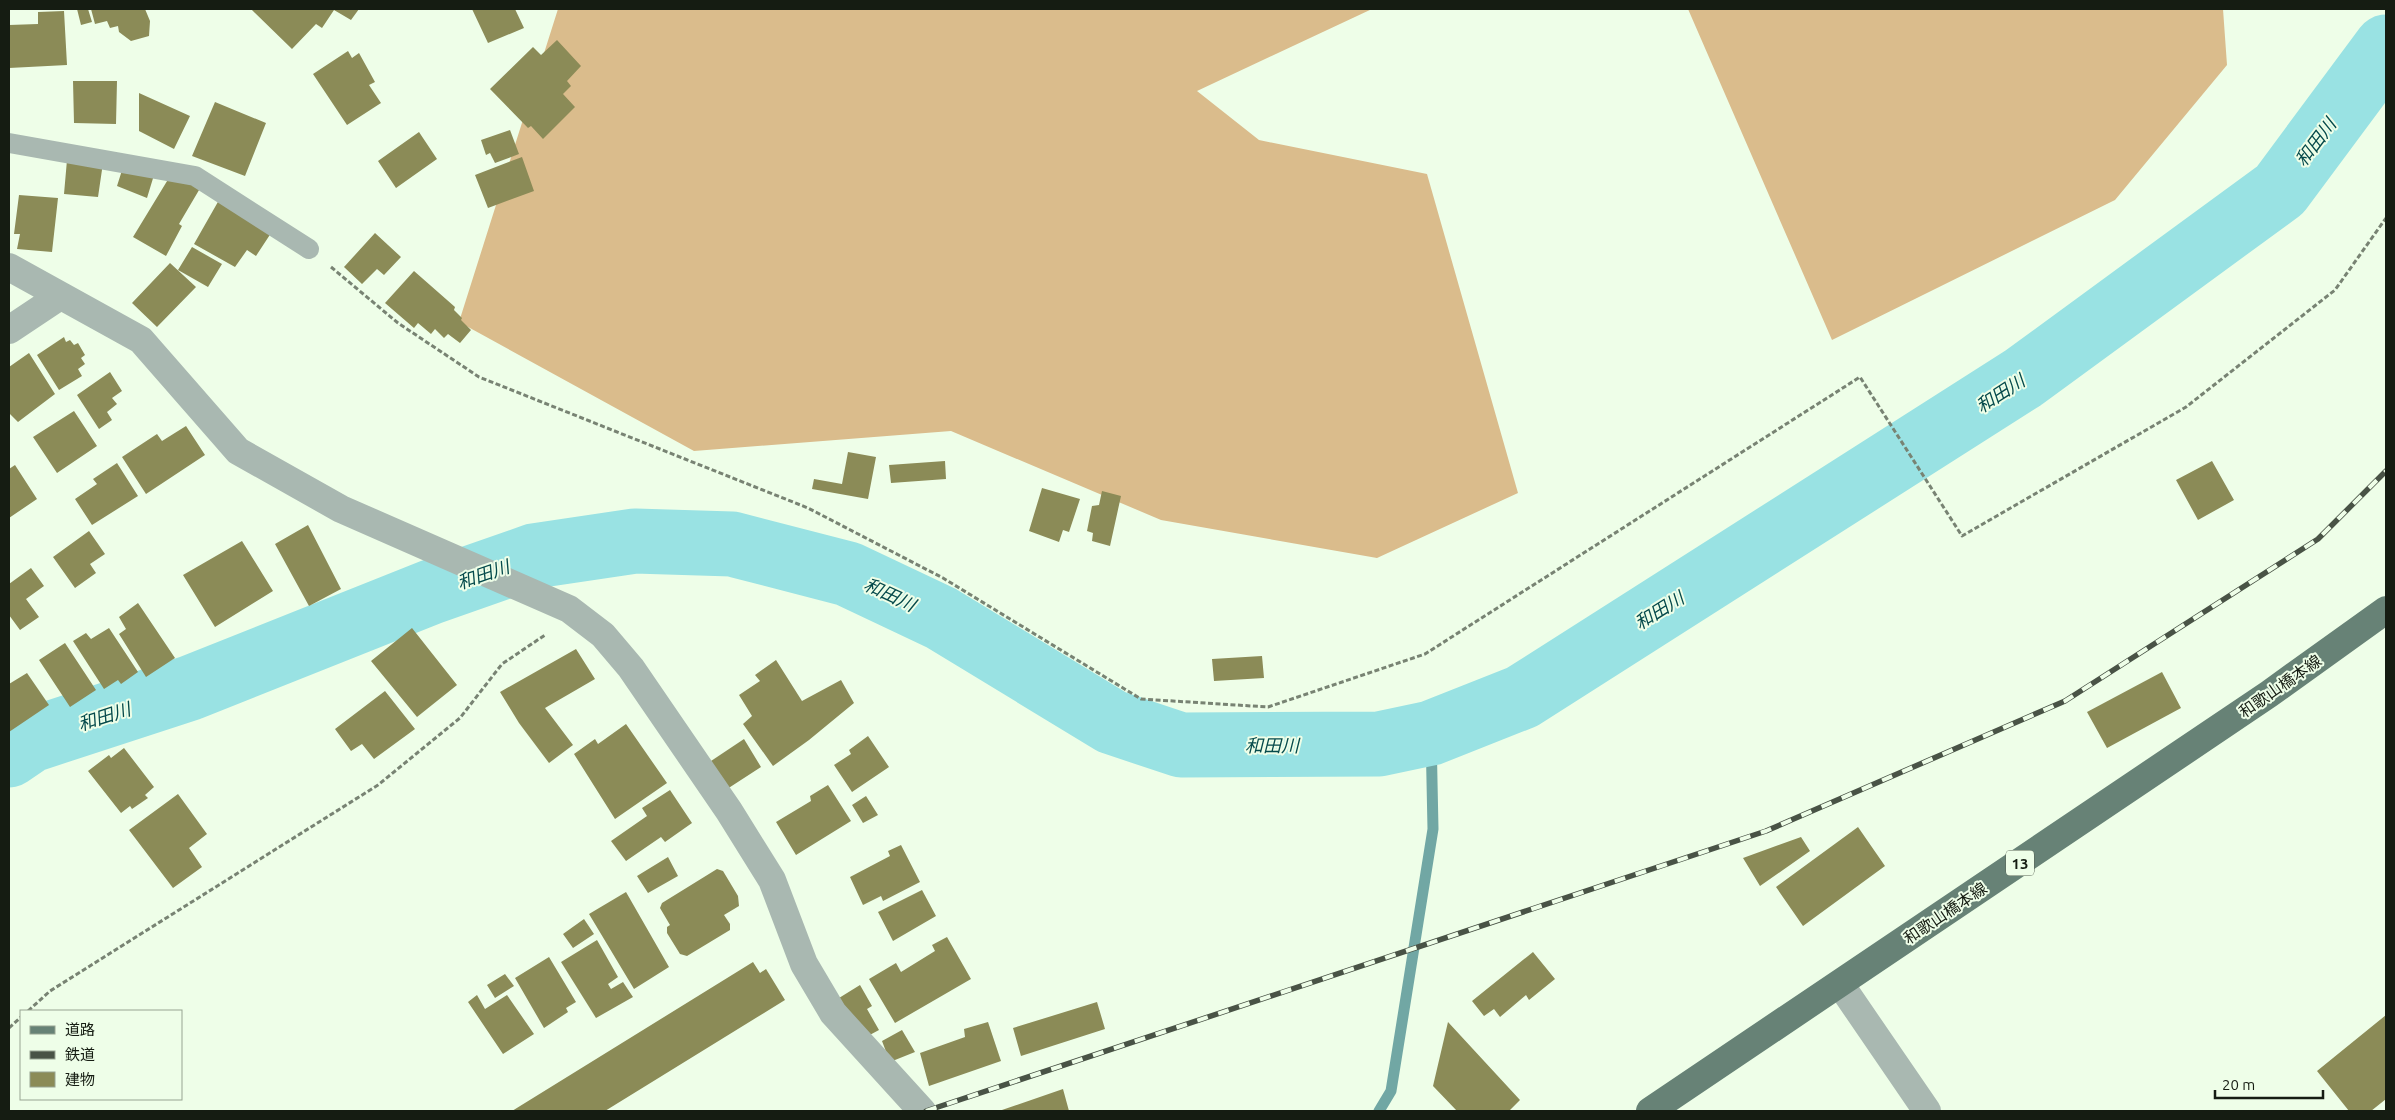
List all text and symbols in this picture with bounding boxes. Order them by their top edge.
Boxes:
water label: 和田川 [2291,113,2340,170]
water label: 和田川 [1972,369,2030,416]
water label: 和田川 [454,555,514,592]
water label: 和田川 [861,574,921,615]
water label: 和田川 [1631,586,1689,633]
street label: 和歌山橋本線 [2236,651,2324,721]
water label: 和田川 [75,698,135,734]
water label: 和田川 [1245,735,1301,755]
road number: 13 [2006,850,2034,876]
street label: 和歌山橋本線 [1900,879,1990,947]
legend [20,1010,182,1100]
text: 道路 [65,1021,95,1038]
text: 鉄道 [65,1046,95,1063]
scale bar [2215,1068,2322,1100]
text: 建物 [65,1071,95,1088]
text: 20 m [2222,1076,2255,1093]

